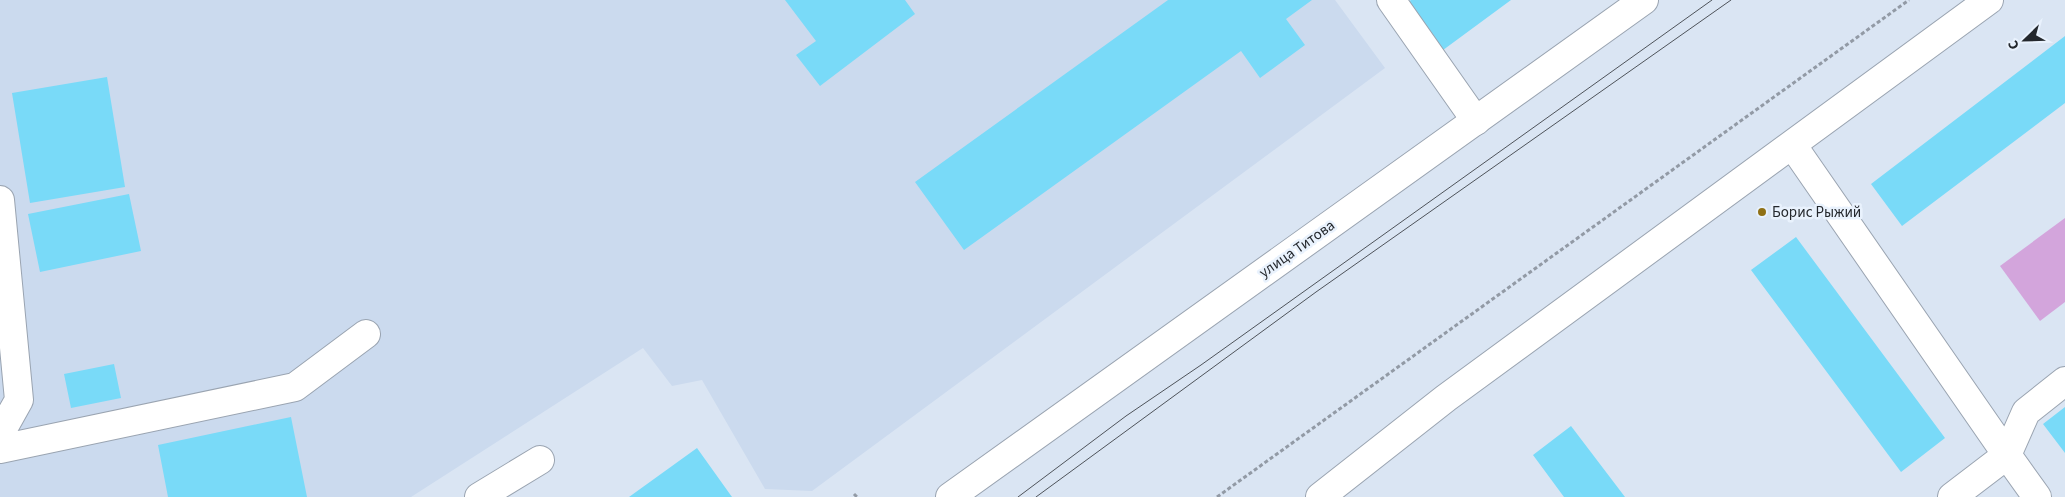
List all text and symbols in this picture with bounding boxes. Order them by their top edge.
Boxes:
north arrow [2000,15,2050,65]
text: С [2003,37,2025,52]
place label: Борис Рыжий [1772,202,1861,223]
marker: Борис Рыжий [1756,206,1768,218]
street label: улица Титова [1255,215,1339,283]

